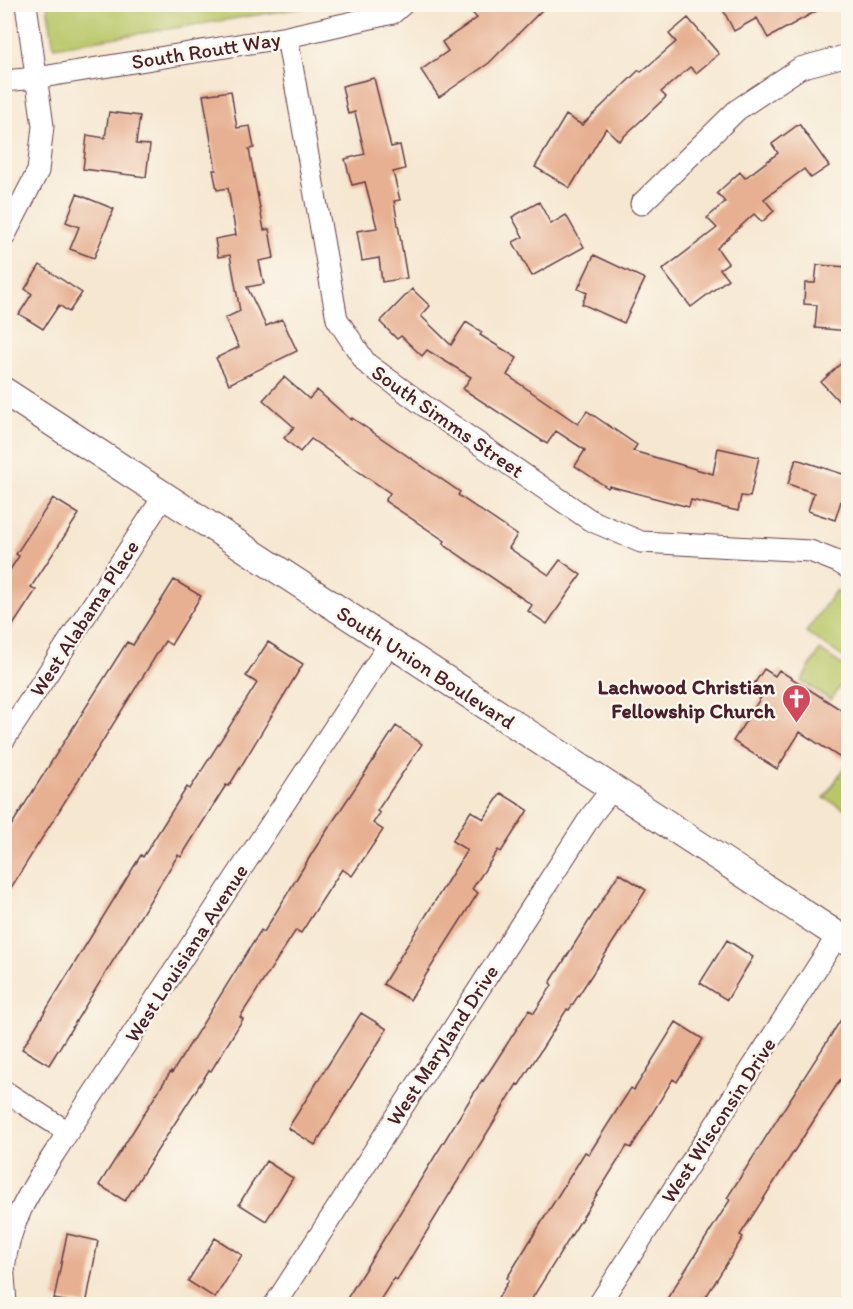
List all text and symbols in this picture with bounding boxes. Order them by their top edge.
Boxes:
street label: South Routt Way [130,26,282,74]
street label: South Simms Street [367,359,529,483]
street label: West Alabama Place [24,535,144,701]
street label: South Union Boulevard [332,600,520,734]
place label: Lachwood Christian Fellowship Church [598,674,776,724]
church icon: Lachwood Christian Fellowship Church [780,682,812,724]
street label: West Louisiana Avenue [119,859,253,1047]
street label: West Maryland Drive [381,960,503,1130]
street label: West Wisconsin Drive [655,1033,781,1207]

